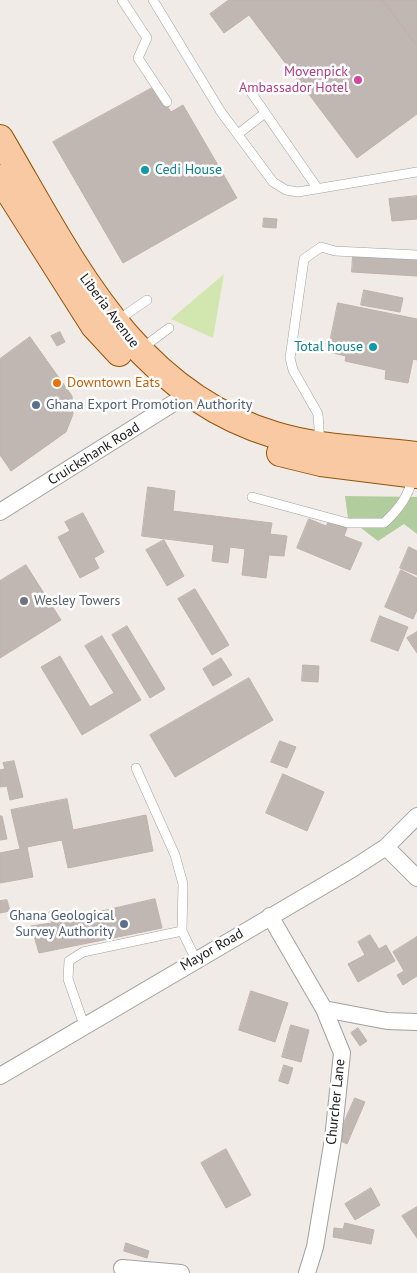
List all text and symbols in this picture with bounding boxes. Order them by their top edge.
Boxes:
place label: Movenpick Ambassador Hotel [239,64,348,96]
marker: Movenpick Ambassador Hotel [352,74,364,86]
place label: Cedi House [155,162,222,178]
marker: Cedi House [139,164,151,176]
street label: Liberia Avenue [76,271,142,351]
place label: Total house [294,339,363,355]
marker: Total house [367,341,379,353]
place label: Downtown Eats [67,375,160,391]
marker: Downtown Eats [51,377,63,389]
place label: Ghana Export Promotion Authority [46,397,252,413]
marker: Ghana Export Promotion Authority [30,399,42,411]
street label: Cruickshank Road [45,419,143,489]
place label: Wesley Towers [34,593,120,609]
marker: Wesley Towers [18,595,30,607]
place label: Ghana Geological Survey Authority [9,908,114,940]
marker: Ghana Geological Survey Authority [118,918,130,930]
street label: Mayor Road [177,925,247,975]
street label: Churcher Lane [323,1058,349,1146]

